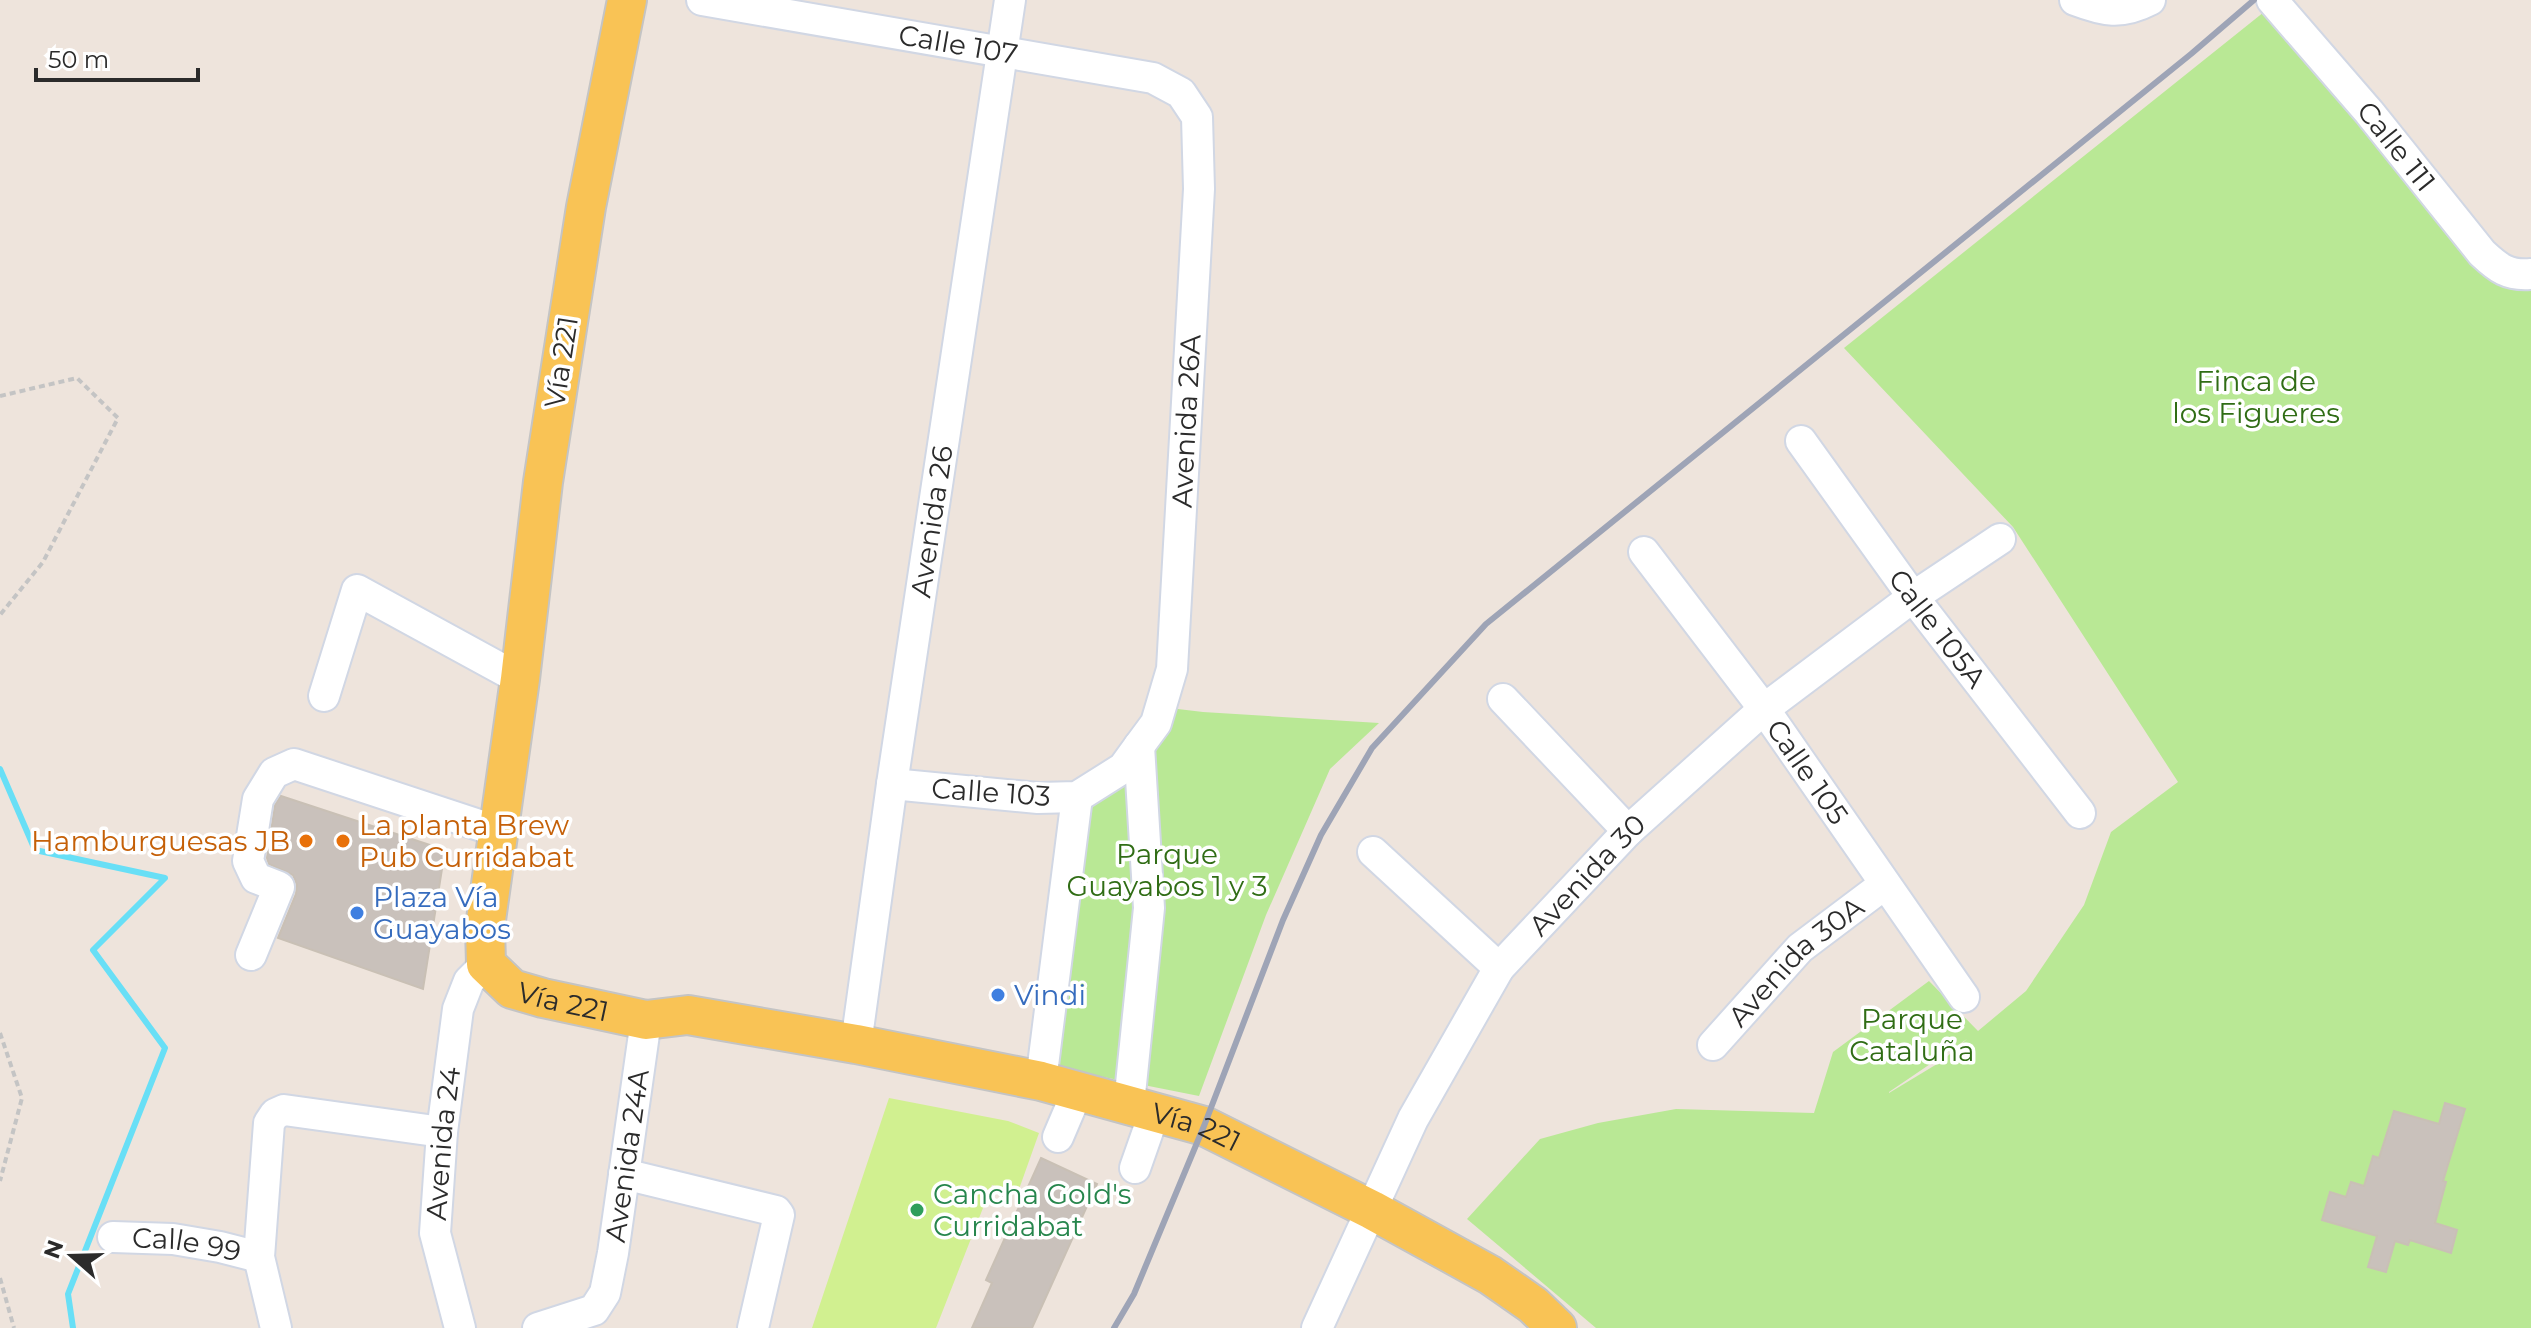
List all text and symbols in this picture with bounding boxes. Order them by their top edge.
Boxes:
street label: Calle 107 [896,17,1020,71]
scale bar [36,32,198,82]
text: 50 m [48,45,109,74]
street label: Calle 111 [2350,94,2443,198]
street label: Vía 221 [537,314,585,410]
street label: Avenida 26A [1164,333,1208,509]
park label: Finca de los Figueres [2172,364,2340,430]
street label: Avenida 26 [903,443,960,600]
street label: Calle 105A [1882,563,1994,695]
street label: Calle 105 [1759,713,1856,831]
street label: Calle 103 [930,771,1052,813]
street label: Avenida 30 [1521,807,1652,943]
place label: La planta Brew Pub Curridabat [359,808,574,874]
place label: Hamburguesas JB [31,824,290,858]
marker: Hamburguesas JB [297,832,315,850]
marker: La planta Brew Pub Curridabat [334,832,352,850]
park label: Parque Guayabos 1 y 3 [1067,837,1267,903]
place label: Plaza Vía Guayabos [373,880,511,946]
street label: Avenida 30A [1721,889,1871,1034]
marker: Plaza Vía Guayabos [348,904,366,922]
street label: Vía 221 [514,975,612,1029]
place label: Vindi [1014,978,1086,1012]
marker: Vindi [989,986,1007,1004]
park label: Parque Cataluña [1849,1002,1975,1068]
street label: Avenida 24 [419,1064,467,1222]
street label: Avenida 24A [598,1066,656,1244]
street label: Vía 221 [1148,1095,1246,1159]
place label: Cancha Gold's Curridabat [933,1177,1131,1243]
marker: Cancha Gold's Curridabat [908,1201,926,1219]
north arrow [32,1216,112,1296]
street label: Calle 99 [132,1221,245,1269]
text: N [38,1236,69,1262]

